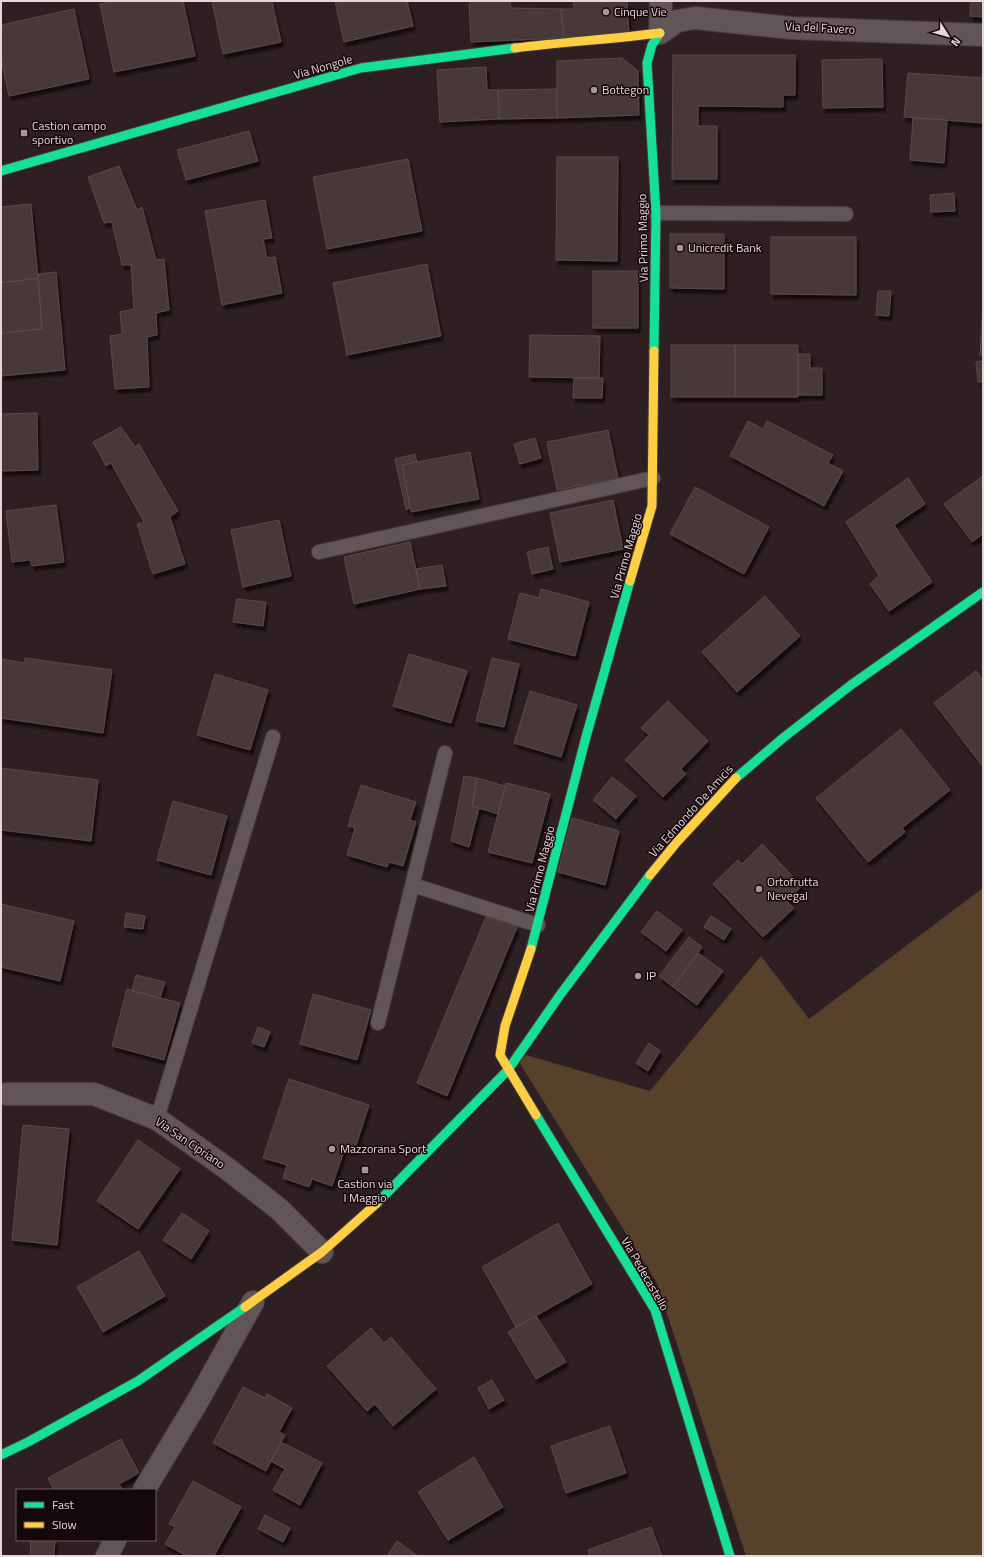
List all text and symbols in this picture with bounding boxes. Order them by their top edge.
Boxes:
place label: Cinque Vie [614,2,667,21]
marker: Cinque Vie [601,7,611,17]
street label: Via del Favero [785,16,855,39]
north arrow [928,16,968,56]
text: N [947,34,965,50]
street label: Via Nongole [291,49,355,84]
place label: Bottegon [602,80,649,99]
marker: Bottegon [589,85,599,95]
place label: Castion campo sportivo [32,116,106,149]
marker: Castion campo sportivo [19,128,29,138]
street label: Via Primo Maggio [632,194,653,282]
place label: Unicredit Bank [688,238,762,257]
marker: Unicredit Bank [675,243,685,253]
street label: Via Primo Maggio [604,511,647,601]
street label: Via Edmondo De Amicis [644,760,738,861]
street label: Via Primo Maggio [520,824,559,914]
place label: Ortofrutta Nevegal [767,872,819,905]
marker: Ortofrutta Nevegal [754,884,764,894]
place label: IP [646,966,656,985]
marker: IP [633,971,643,981]
street label: Via San Cipriano [151,1112,229,1173]
place label: Mazzorana Sport [340,1139,427,1158]
marker: Mazzorana Sport [327,1144,337,1154]
marker: Castion via I Maggio [360,1165,370,1175]
place label: Castion via I Maggio [338,1174,392,1207]
street label: Via Pedecastello [617,1233,674,1314]
legend [16,1489,156,1541]
text: Fast [52,1495,75,1514]
text: Slow [52,1515,77,1534]

